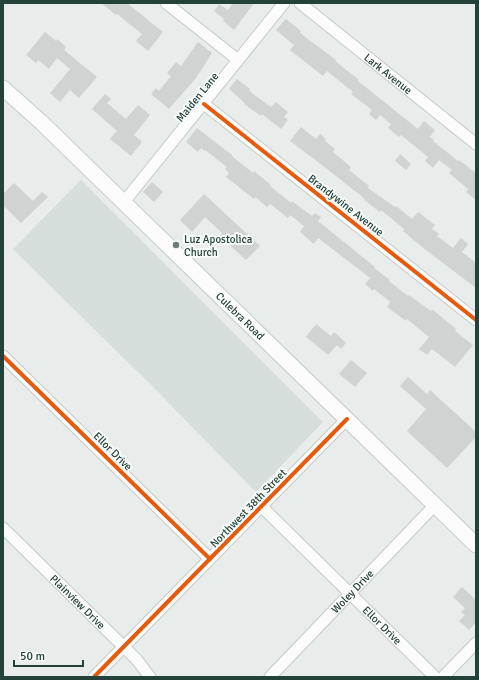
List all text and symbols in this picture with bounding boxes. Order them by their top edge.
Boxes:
street label: Lark Avenue [361,51,414,97]
street label: Maiden Lane [173,70,221,125]
street label: Brandywine Avenue [305,172,386,239]
place label: Luz Apostolica Church [184,233,253,259]
marker: Luz Apostolica Church [171,240,181,250]
street label: Culebra Road [213,290,267,343]
street label: Ellor Drive [91,429,135,473]
street label: Northwest 38th Street [207,466,289,550]
street label: Woley Drive [329,567,377,616]
street label: Plainview Drive [47,572,108,632]
street label: Ellor Drive [360,604,404,647]
scale bar [14,642,83,668]
text: 50 m [20,649,45,664]

